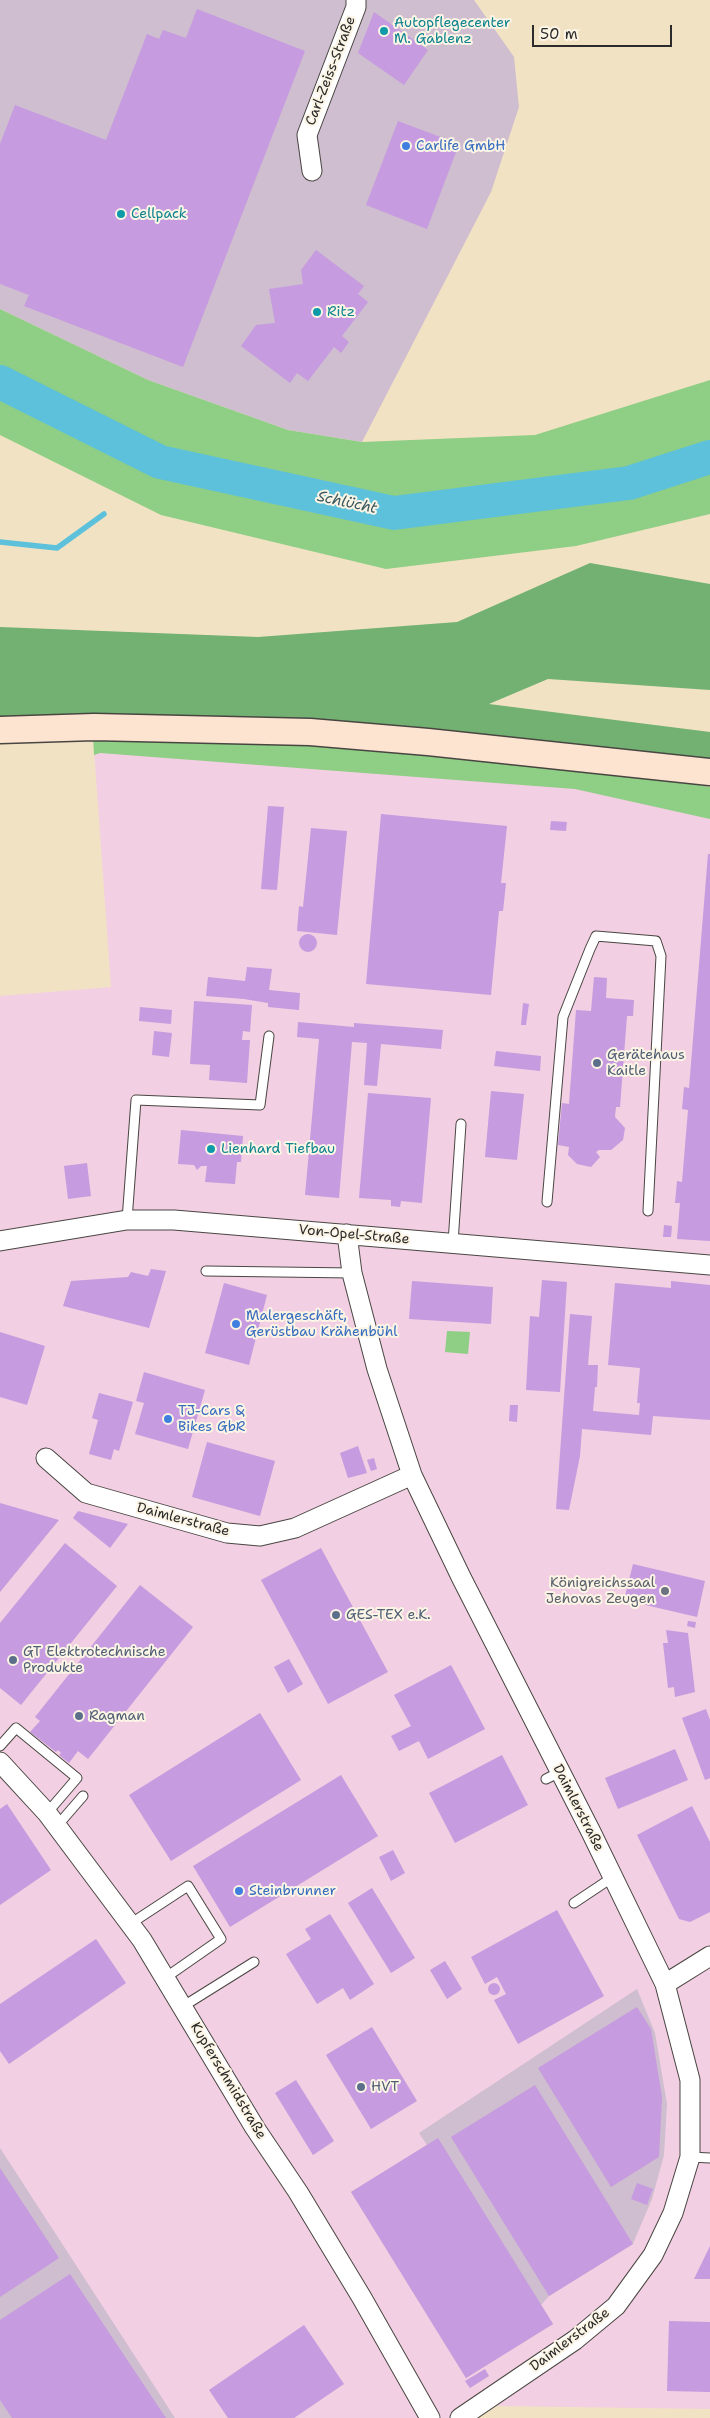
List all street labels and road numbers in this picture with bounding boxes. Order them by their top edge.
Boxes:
street label: Carl-Zeiss-Straße [302,14,360,128]
street label: Von-Opel-Straße [298,1222,410,1248]
street label: Daimlerstraße [135,1500,231,1540]
street label: Daimlerstraße [549,1762,607,1854]
street label: Kupferschmidstraße [187,2020,269,2142]
street label: Daimlerstraße [527,2305,613,2375]

